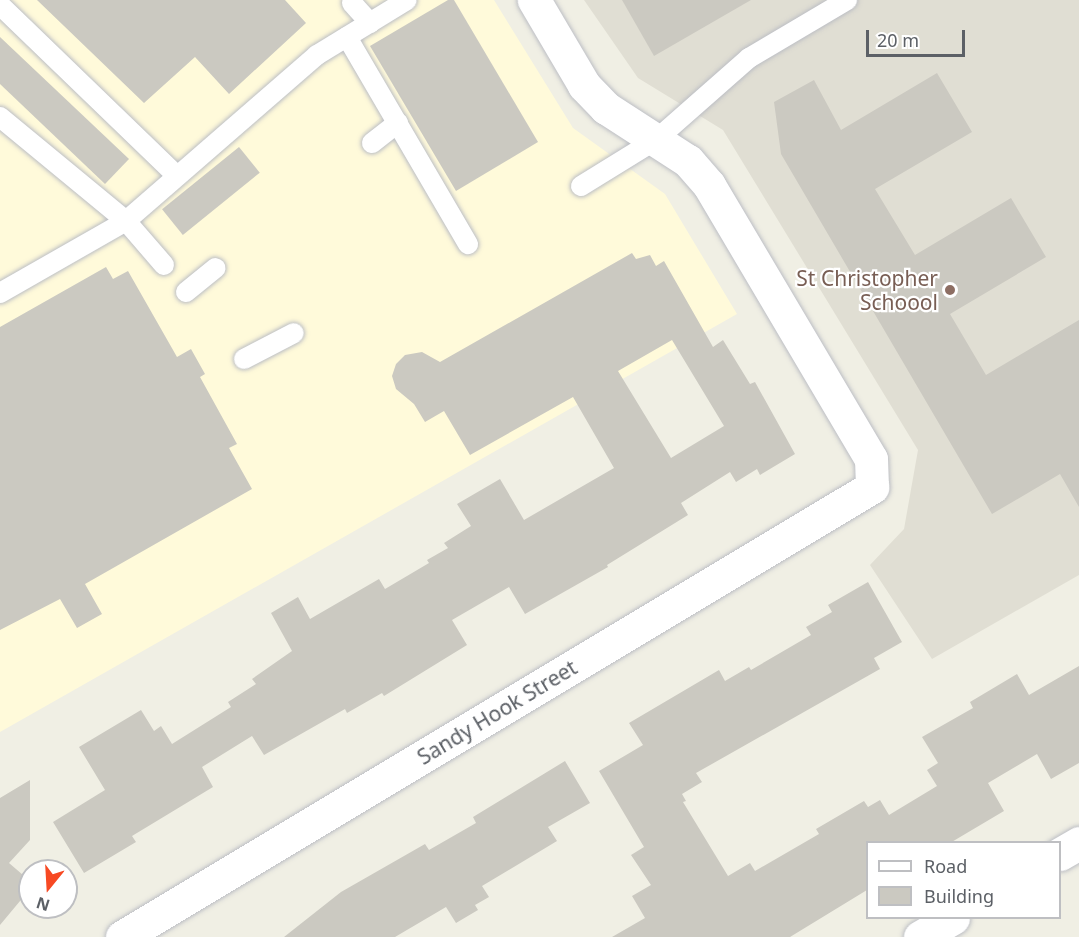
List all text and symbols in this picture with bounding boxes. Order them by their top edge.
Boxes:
scale bar [869,18,968,56]
text: 20 m [877,28,919,52]
place label: St Christopher Schoool [796,265,938,315]
marker: St Christopher Schoool [943,283,957,297]
street label: Sandy Hook Street [413,654,581,770]
legend [866,841,1061,919]
text: Road [924,854,967,878]
north arrow [18,859,78,919]
text: Building [924,884,994,908]
text: N [33,892,53,917]

